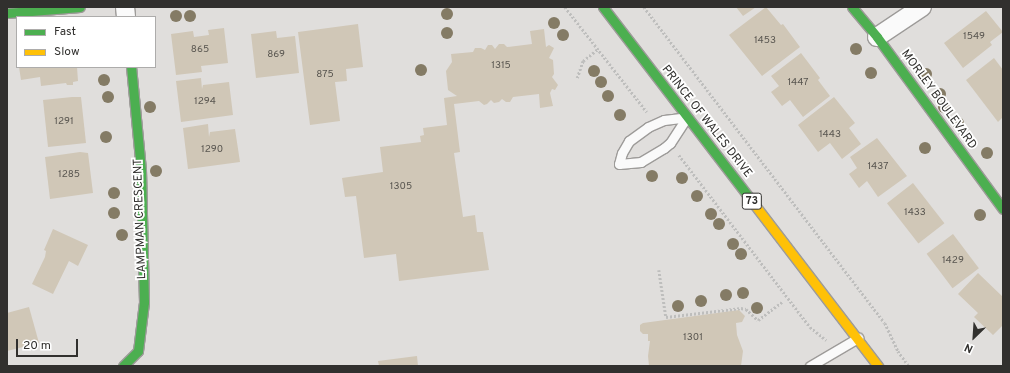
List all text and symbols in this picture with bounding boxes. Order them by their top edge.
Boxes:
legend [16,16,156,68]
text: Fast [54,24,76,40]
house number: 1549 [963,31,985,43]
house number: 1453 [754,35,776,47]
text: Slow [54,44,80,60]
house number: 865 [191,44,209,56]
street label: MORLEY BOULEVARD [897,47,979,153]
house number: 869 [267,49,285,61]
house number: 1315 [491,60,511,72]
street label: PRINCE OF WALES DRIVE [658,63,754,181]
house number: 875 [316,69,334,81]
house number: 1447 [787,77,809,89]
house number: 1294 [194,96,216,108]
house number: 1291 [54,116,74,128]
house number: 1443 [819,129,841,141]
house number: 1290 [201,144,223,156]
street label: LAMPMAN CRESCENT [132,158,150,280]
house number: 1437 [868,161,888,173]
house number: 1285 [58,169,80,181]
house number: 1305 [390,181,412,193]
road number: 73 [741,192,763,210]
house number: 1433 [904,207,926,219]
house number: 1429 [942,255,964,267]
north arrow [954,317,994,357]
scale bar [18,331,80,357]
house number: 1301 [683,332,703,344]
text: 20 m [23,338,51,354]
text: N [962,340,975,356]

